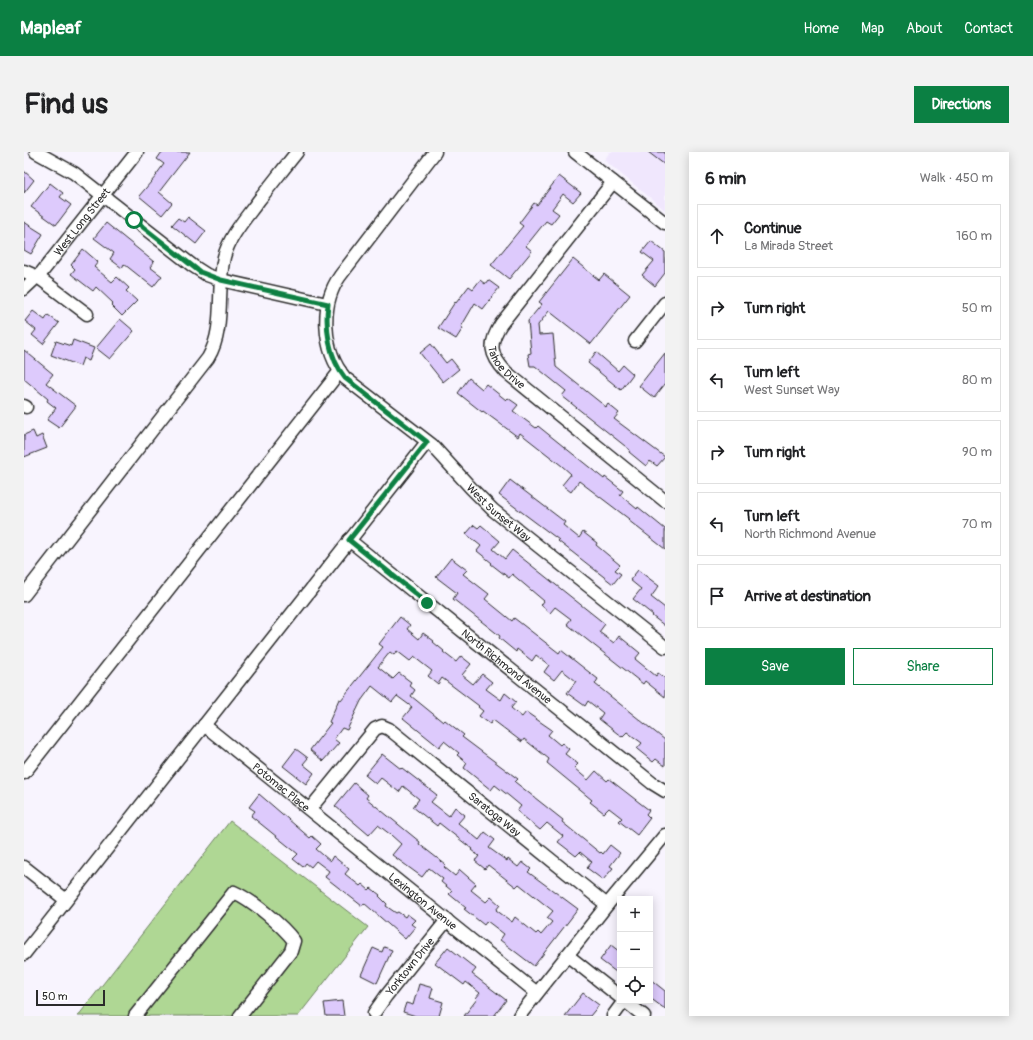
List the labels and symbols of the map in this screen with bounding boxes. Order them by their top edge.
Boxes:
street label: West Long Street [52,185,113,258]
route start [125,211,143,229]
street label: Tahoe Drive [485,345,528,392]
street label: West Sunset Way [464,481,533,545]
route end [418,594,436,612]
street label: North Richmond Avenue [459,627,554,707]
street label: Potomac Place [250,761,313,815]
street label: Saratoga Way [466,790,523,840]
street label: Lexington Avenue [386,870,460,933]
street label: Yorktown Drive [383,935,438,999]
scale bar [36,988,105,1007]

